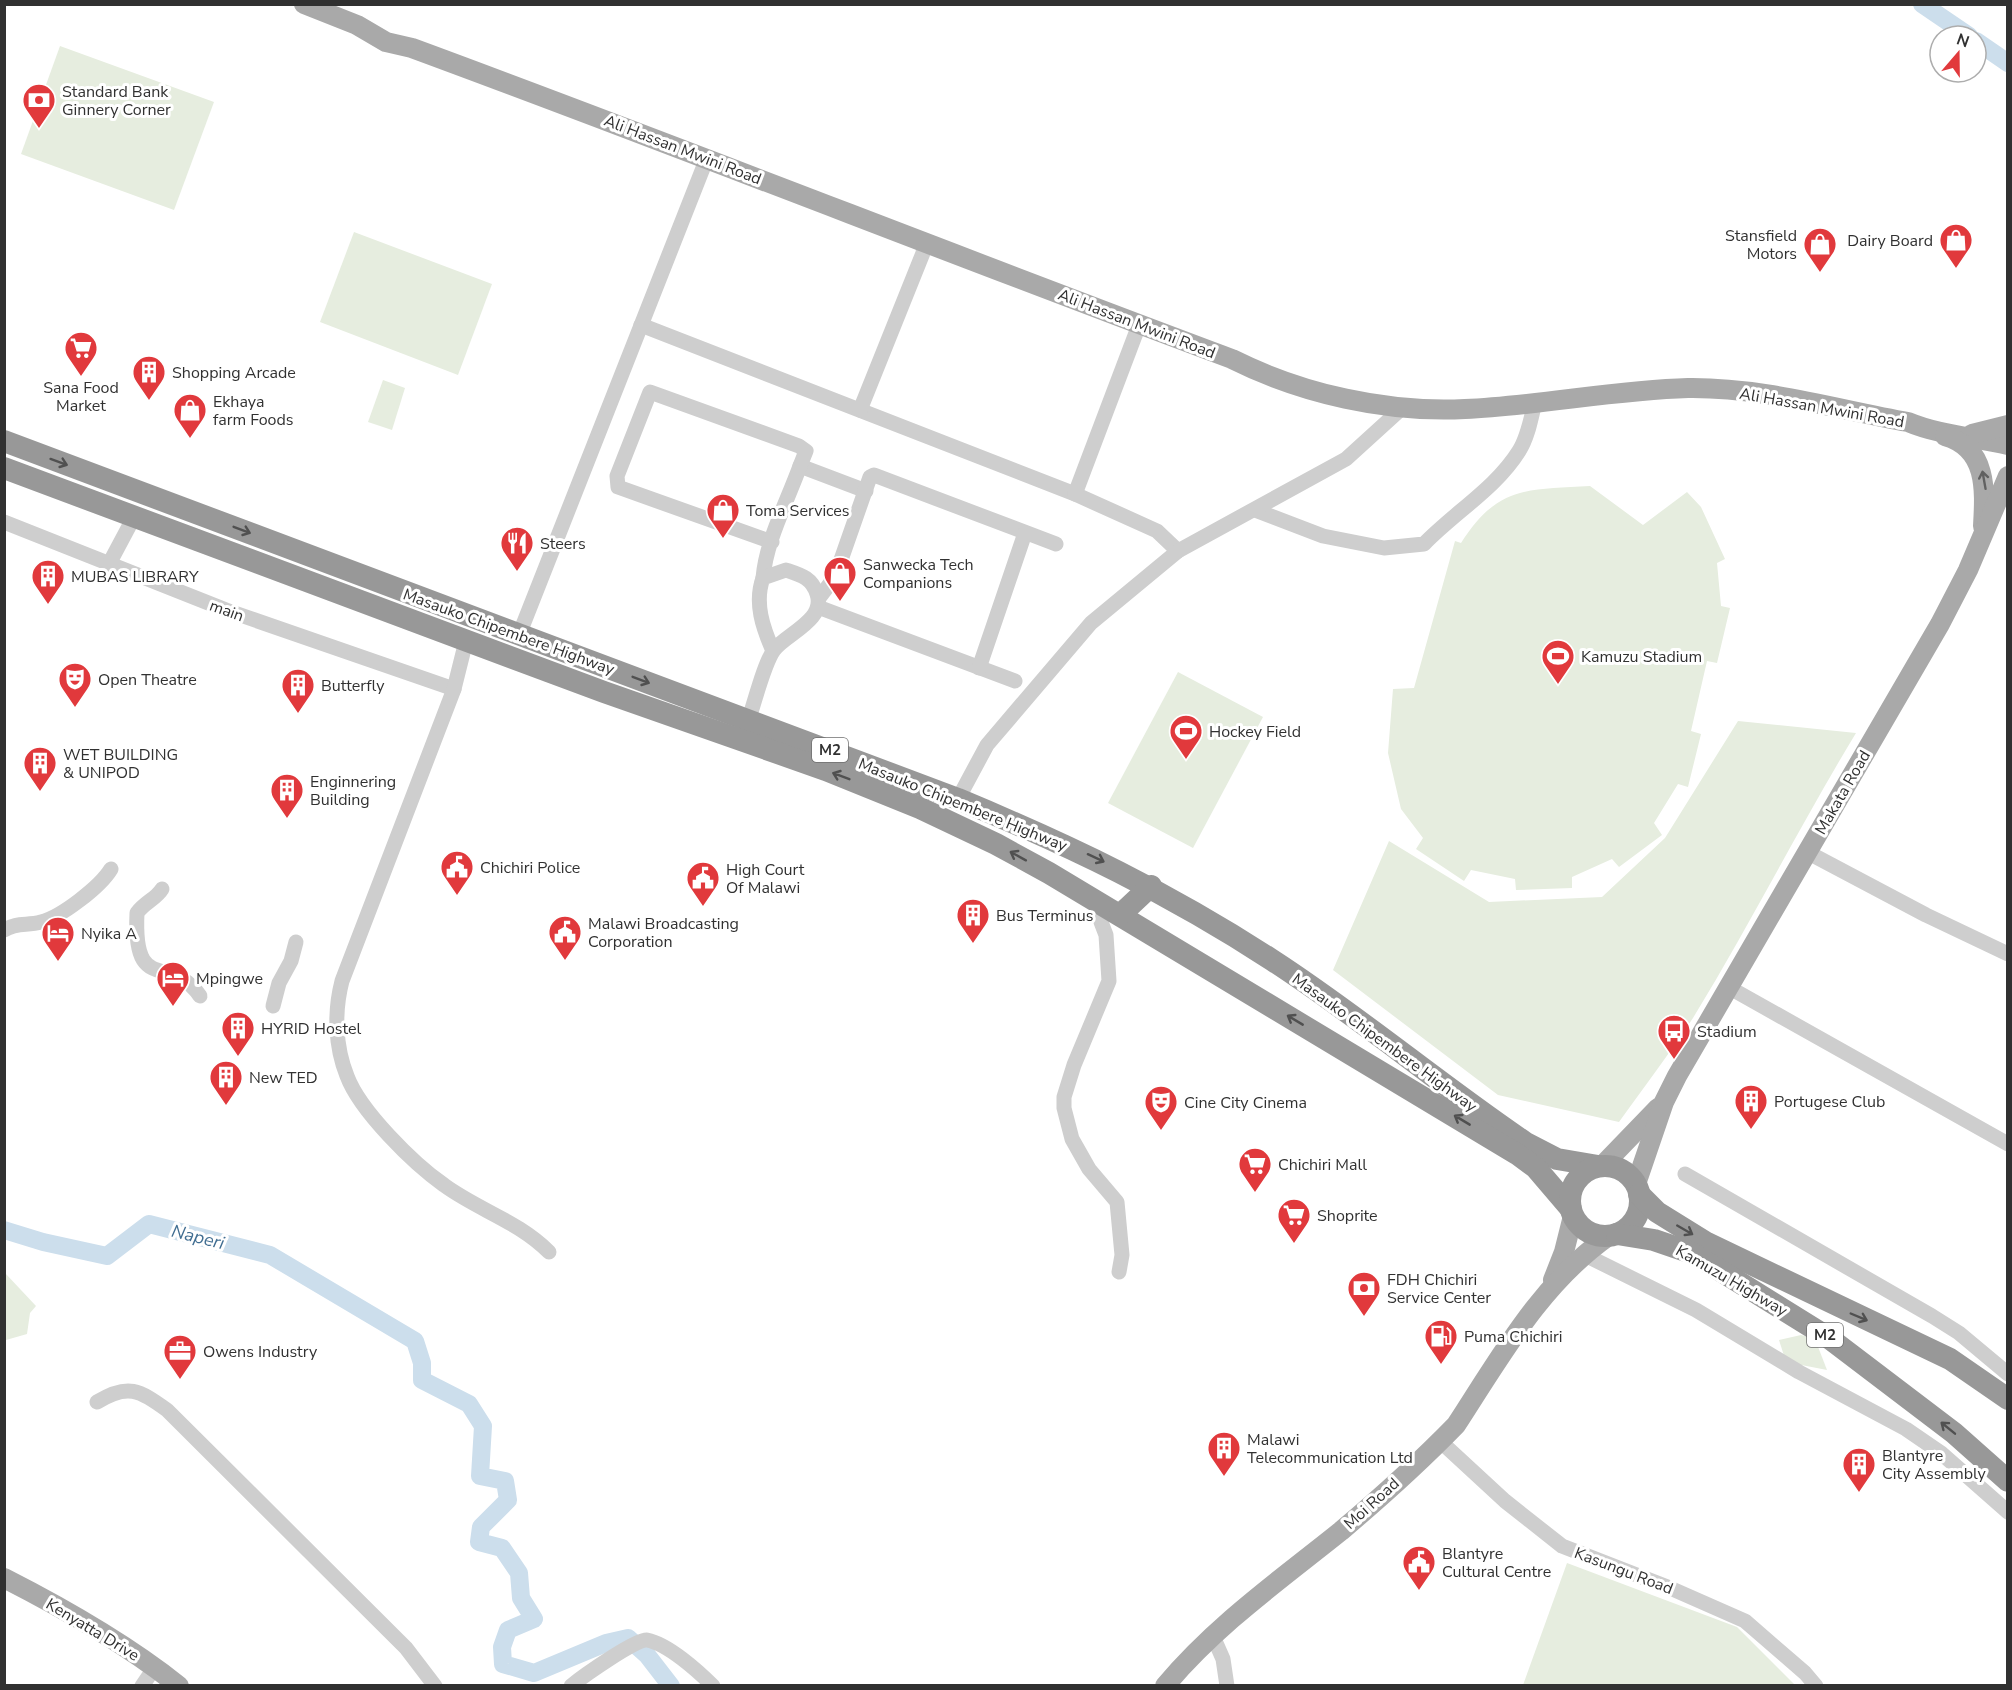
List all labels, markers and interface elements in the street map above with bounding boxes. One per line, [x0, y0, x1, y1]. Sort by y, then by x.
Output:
north arrow [1928, 24, 1988, 84]
text: N [1953, 28, 1972, 53]
place label: Standard Bank Ginnery Corner [62, 81, 171, 121]
bank icon: Standard Bank Ginnery Corner [21, 82, 57, 129]
street label: Ali Hassan Mwini Road [601, 110, 765, 190]
shop icon: Dairy Board [1938, 222, 1974, 269]
place label: Stansfield Motors [1725, 225, 1797, 265]
shop icon: Stansfield Motors [1802, 226, 1838, 273]
place label: Dairy Board [1847, 230, 1933, 252]
street label: Ali Hassan Mwini Road [1055, 284, 1219, 364]
supermarket icon: Sana Food Market [63, 330, 99, 377]
building icon: Shopping Arcade [131, 354, 167, 401]
place label: Shopping Arcade [172, 362, 296, 384]
place label: Sana Food Market [43, 377, 119, 417]
street label: Ali Hassan Mwini Road [1738, 383, 1906, 433]
place label: Ekhaya farm Foods [213, 391, 294, 431]
shop icon: Ekhaya farm Foods [172, 392, 208, 439]
one-way arrow [49, 457, 68, 468]
one-way arrow [1978, 471, 1989, 490]
shop icon: Toma Services [705, 492, 741, 539]
place label: Toma Services [746, 500, 850, 522]
one-way arrow [232, 525, 251, 536]
restaurant icon: Steers [499, 525, 535, 572]
place label: Steers [540, 533, 586, 555]
place label: Sanwecka Tech Companions [863, 554, 974, 594]
shop icon: Sanwecka Tech Companions [822, 555, 858, 602]
building icon: MUBAS LIBRARY [30, 558, 66, 605]
place label: MUBAS LIBRARY [71, 566, 199, 588]
street label: Masauko Chipembere Highway [400, 583, 618, 681]
street label: main [206, 595, 247, 627]
sports icon: Kamuzu Stadium [1540, 638, 1576, 685]
place label: Kamuzu Stadium [1581, 646, 1702, 668]
theatre icon: Open Theatre [57, 661, 93, 708]
building icon: Butterfly [280, 667, 316, 714]
place label: Open Theatre [98, 669, 197, 691]
place label: Butterfly [321, 675, 385, 697]
one-way arrow [631, 675, 650, 686]
sports icon: Hockey Field [1168, 713, 1204, 760]
place label: Hockey Field [1209, 721, 1301, 743]
road number: M2 [812, 738, 848, 762]
place label: WET BUILDING & UNIPOD [63, 744, 178, 784]
building icon: WET BUILDING & UNIPOD [22, 745, 58, 792]
street label: Makata Road [1810, 746, 1876, 839]
street label: Masauko Chipembere Highway [855, 753, 1071, 857]
one-way arrow [832, 770, 851, 781]
place label: Enginnering Building [310, 771, 396, 811]
building icon: Enginnering Building [269, 772, 305, 819]
public building icon: Chichiri Police [439, 849, 475, 896]
one-way arrow [1010, 850, 1027, 862]
one-way arrow [1086, 853, 1104, 865]
place label: Chichiri Police [480, 857, 580, 879]
place label: High Court Of Malawi [726, 859, 805, 899]
public building icon: High Court Of Malawi [685, 860, 721, 907]
building icon: Bus Terminus [955, 897, 991, 944]
place label: Bus Terminus [996, 905, 1093, 927]
place label: Malawi Broadcasting Corporation [588, 913, 739, 953]
public building icon: Malawi Broadcasting Corporation [547, 914, 583, 961]
hotel icon: Nyika A [40, 915, 76, 962]
place label: Nyika A [81, 923, 137, 945]
hotel icon: Mpingwe [155, 960, 191, 1007]
place label: Mpingwe [196, 968, 263, 990]
street label: Masauko Chipembere Highway [1288, 968, 1482, 1118]
building icon: HYRID Hostel [220, 1010, 256, 1057]
bus stop icon: Stadium [1656, 1013, 1692, 1060]
one-way arrow [1287, 1014, 1304, 1026]
place label: HYRID Hostel [261, 1018, 361, 1040]
place label: Stadium [1697, 1021, 1757, 1043]
building icon: New TED [208, 1059, 244, 1106]
place label: New TED [249, 1067, 318, 1089]
building icon: Portugese Club [1733, 1083, 1769, 1130]
theatre icon: Cine City Cinema [1143, 1084, 1179, 1131]
place label: Portugese Club [1774, 1091, 1885, 1113]
place label: Cine City Cinema [1184, 1092, 1307, 1114]
one-way arrow [1454, 1113, 1471, 1125]
supermarket icon: Chichiri Mall [1237, 1146, 1273, 1193]
place label: Chichiri Mall [1278, 1154, 1367, 1176]
supermarket icon: Shoprite [1276, 1197, 1312, 1244]
place label: Shoprite [1317, 1205, 1378, 1227]
water label: Naperi [169, 1219, 228, 1255]
one-way arrow [1676, 1225, 1693, 1237]
street label: Kamuzu Highway [1672, 1240, 1792, 1322]
place label: FDH Chichiri Service Center [1387, 1269, 1491, 1309]
bank icon: FDH Chichiri Service Center [1346, 1270, 1382, 1317]
one-way arrow [1850, 1312, 1868, 1323]
fuel station icon: Puma Chichiri [1423, 1318, 1459, 1365]
road number: M2 [1807, 1323, 1843, 1347]
place label: Puma Chichiri [1464, 1326, 1563, 1348]
office icon: Owens Industry [162, 1333, 198, 1380]
place label: Owens Industry [203, 1341, 318, 1363]
one-way arrow [1941, 1421, 1956, 1435]
place label: Malawi Telecommunication Ltd [1247, 1429, 1413, 1469]
building icon: Malawi Telecommunication Ltd [1206, 1430, 1242, 1477]
place label: Blantyre City Assembly [1882, 1445, 1987, 1485]
building icon: Blantyre City Assembly [1841, 1446, 1877, 1493]
street label: Moi Road [1339, 1473, 1404, 1535]
street label: Kasungu Road [1571, 1542, 1676, 1600]
place label: Blantyre Cultural Centre [1442, 1543, 1551, 1583]
public building icon: Blantyre Cultural Centre [1401, 1544, 1437, 1591]
street label: Kenyatta Drive [42, 1593, 143, 1666]

